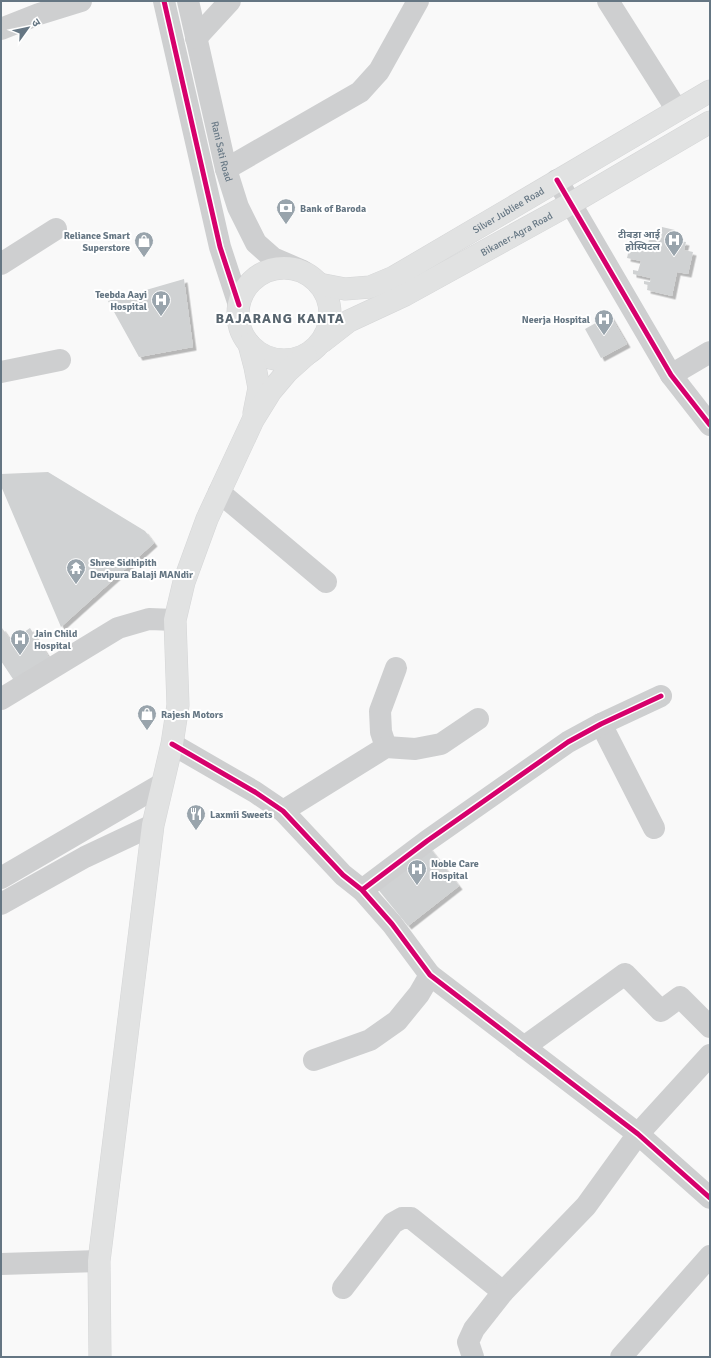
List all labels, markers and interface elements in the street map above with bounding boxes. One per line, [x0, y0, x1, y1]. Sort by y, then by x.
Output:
north arrow [8, 8, 48, 48]
text: उ [29, 17, 43, 30]
street label: Rani Sati Road [208, 120, 235, 183]
street label: Silver Jubliee Road [471, 185, 547, 236]
bank icon: Bank of Baroda [275, 197, 297, 225]
place label: Bank of Baroda [300, 203, 366, 215]
street label: Bikaner-Agra Road [479, 210, 555, 259]
place label: टीबड़ा आई होस्पिटल [618, 229, 661, 253]
hospital icon: टीबड़ा आई होस्पिटल [663, 229, 685, 257]
place label: Reliance Smart Superstore [64, 230, 130, 254]
shop icon: Reliance Smart Superstore [133, 230, 155, 258]
place label: Teebda Aayi Hospital [95, 289, 147, 313]
hospital icon: Teebda Aayi Hospital [150, 289, 172, 317]
hospital icon: Neerja Hospital [593, 308, 615, 336]
district label: BAJARANG KANTA [215, 310, 345, 327]
place label: Neerja Hospital [522, 314, 590, 326]
temple icon: Shree Sidhipith Devipura Balaji MANdir [65, 557, 87, 585]
place label: Shree Sidhipith Devipura Balaji MANdir [90, 557, 193, 581]
hospital icon: Jain Child Hospital [9, 628, 31, 656]
place label: Jain Child Hospital [34, 628, 78, 652]
shop icon: Rajesh Motors [136, 703, 158, 731]
place label: Rajesh Motors [161, 709, 224, 721]
restaurant icon: Laxmii Sweets [185, 803, 207, 831]
place label: Laxmii Sweets [210, 809, 273, 821]
hospital icon: Noble Care Hospital [406, 858, 428, 886]
place label: Noble Care Hospital [431, 858, 479, 882]

